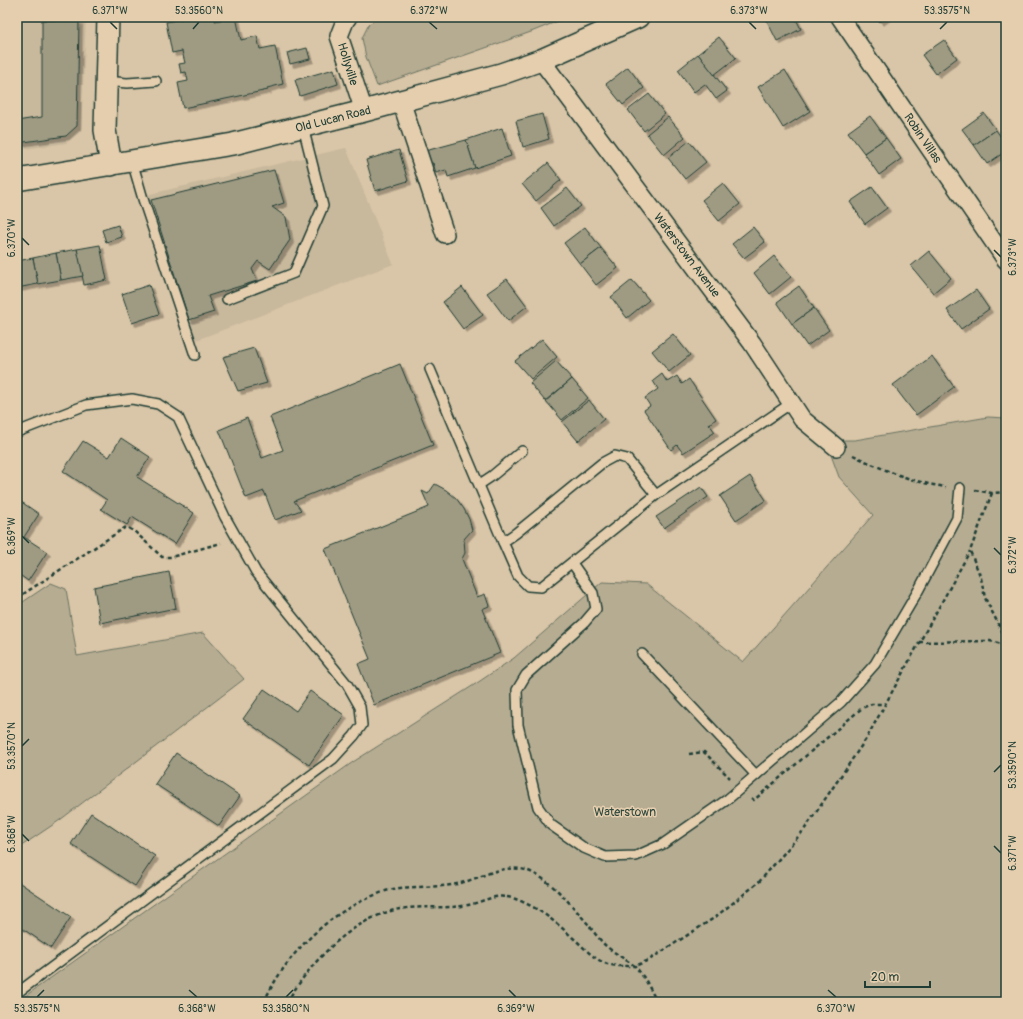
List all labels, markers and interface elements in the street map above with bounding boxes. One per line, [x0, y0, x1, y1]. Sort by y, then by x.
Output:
text: 6.371°W [92, 5, 128, 17]
text: 53.3560°N [175, 5, 223, 17]
text: 6.372°W [410, 5, 448, 17]
text: 6.373°W [730, 5, 768, 17]
text: 53.3575°N [924, 5, 970, 17]
street label: Hollyville [334, 41, 361, 87]
street label: Old Lucan Road [294, 103, 373, 136]
street label: Robin Villas [901, 111, 945, 166]
street label: Waterstown Avenue [650, 210, 723, 300]
text: 6.370°W [6, 218, 18, 257]
text: 6.373°W [1007, 238, 1019, 276]
text: 6.369°W [6, 517, 18, 555]
text: 6.372°W [1007, 536, 1019, 574]
text: 53.3570°N [6, 722, 18, 770]
text: 53.3590°N [1007, 741, 1019, 789]
park label: Waterstown [594, 805, 656, 820]
text: 6.368°W [6, 815, 18, 853]
text: 6.371°W [1007, 835, 1019, 871]
scale bar [865, 963, 930, 989]
text: 20 m [871, 970, 900, 985]
text: 53.3575°N [14, 1003, 60, 1015]
text: 6.368°W [178, 1003, 216, 1015]
text: 53.3580°N [262, 1003, 310, 1015]
text: 6.369°W [497, 1003, 535, 1015]
text: 6.370°W [817, 1003, 856, 1015]

